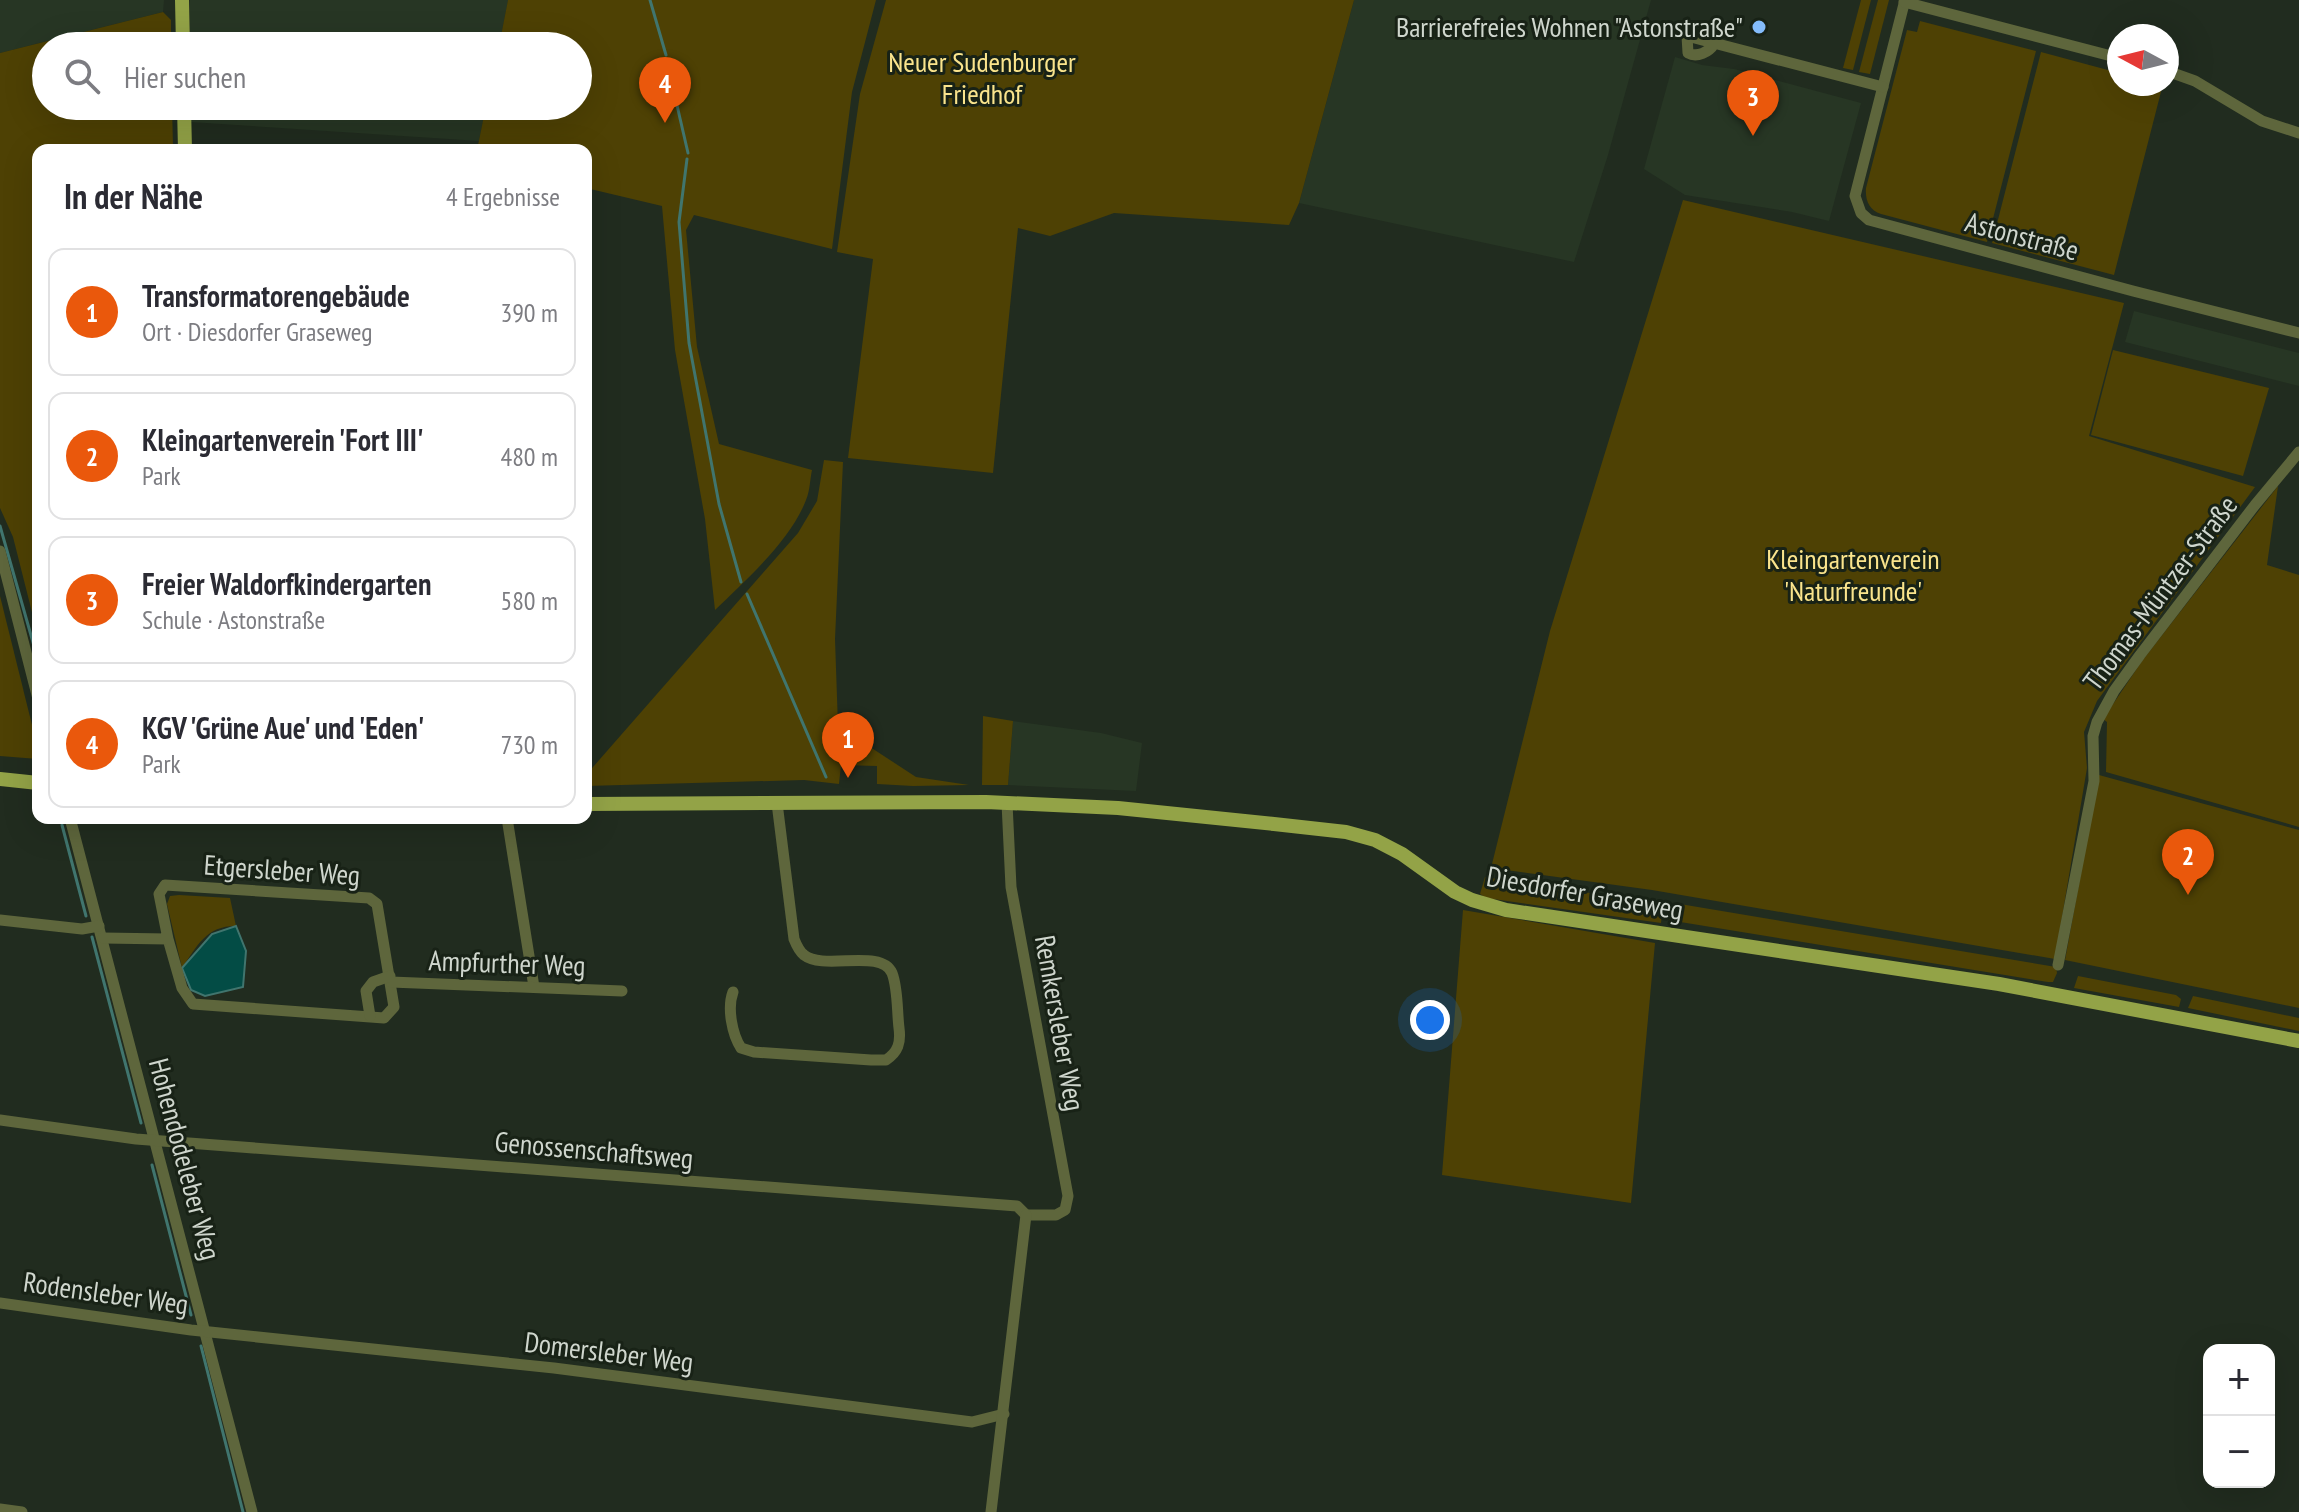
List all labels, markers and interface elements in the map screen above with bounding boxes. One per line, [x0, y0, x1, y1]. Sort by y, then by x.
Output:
place label: Barrierefreies Wohnen "Astonstraße" [1396, 8, 1743, 45]
marker: Barrierefreies Wohnen "Astonstraße" [1750, 18, 1768, 36]
north arrow [2107, 24, 2179, 96]
search box [32, 32, 592, 120]
park label: Neuer Sudenburger Friedhof [888, 43, 1076, 112]
icon: search [60, 54, 104, 98]
text: Hier suchen [124, 57, 246, 96]
pin: 4 [639, 57, 691, 123]
pin: 3 [1727, 70, 1779, 136]
text: In der Nähe [64, 174, 203, 218]
text: 4 Ergebnisse [446, 180, 560, 213]
street label: Astonstraße [1961, 203, 2083, 268]
text: Transformatorengebäude [142, 276, 410, 315]
text: 1 [86, 296, 98, 329]
text: 390 m [500, 296, 558, 329]
text: Ort · Diesdorfer Graseweg [142, 315, 373, 348]
text: Kleingartenverein 'Fort III' [142, 420, 423, 459]
text: 2 [86, 440, 98, 473]
text: 480 m [500, 440, 558, 473]
text: Park [142, 459, 181, 492]
street label: Thomas-Müntzer-Straße [2074, 488, 2245, 698]
park label: Kleingartenverein 'Naturfreunde' [1766, 540, 1940, 609]
text: Freier Waldorfkindergarten [142, 564, 431, 603]
text: 3 [86, 584, 98, 617]
text: 580 m [500, 584, 558, 617]
text: Schule · Astonstraße [142, 603, 325, 636]
text: KGV 'Grüne Aue' und 'Eden' [142, 708, 424, 747]
pin: 1 [822, 712, 874, 778]
text: 4 [86, 728, 98, 761]
text: 730 m [500, 728, 558, 761]
text: Park [142, 747, 181, 780]
pin: 2 [2162, 829, 2214, 895]
street label: Etgersleber Weg [203, 846, 361, 893]
street label: Diesdorfer Graseweg [1484, 857, 1686, 928]
street label: Remkersleber Weg [1027, 932, 1094, 1114]
street label: Ampfurther Weg [428, 941, 586, 984]
your location [1410, 1000, 1450, 1040]
street label: Hohendodeleber Weg [141, 1054, 230, 1264]
street label: Genossenschaftsweg [493, 1122, 695, 1177]
street label: Rodensleber Weg [21, 1263, 191, 1322]
street label: Domersleber Weg [522, 1323, 696, 1380]
map controls [2203, 1344, 2275, 1488]
button: + [2203, 1344, 2275, 1416]
button: − [2203, 1416, 2275, 1488]

